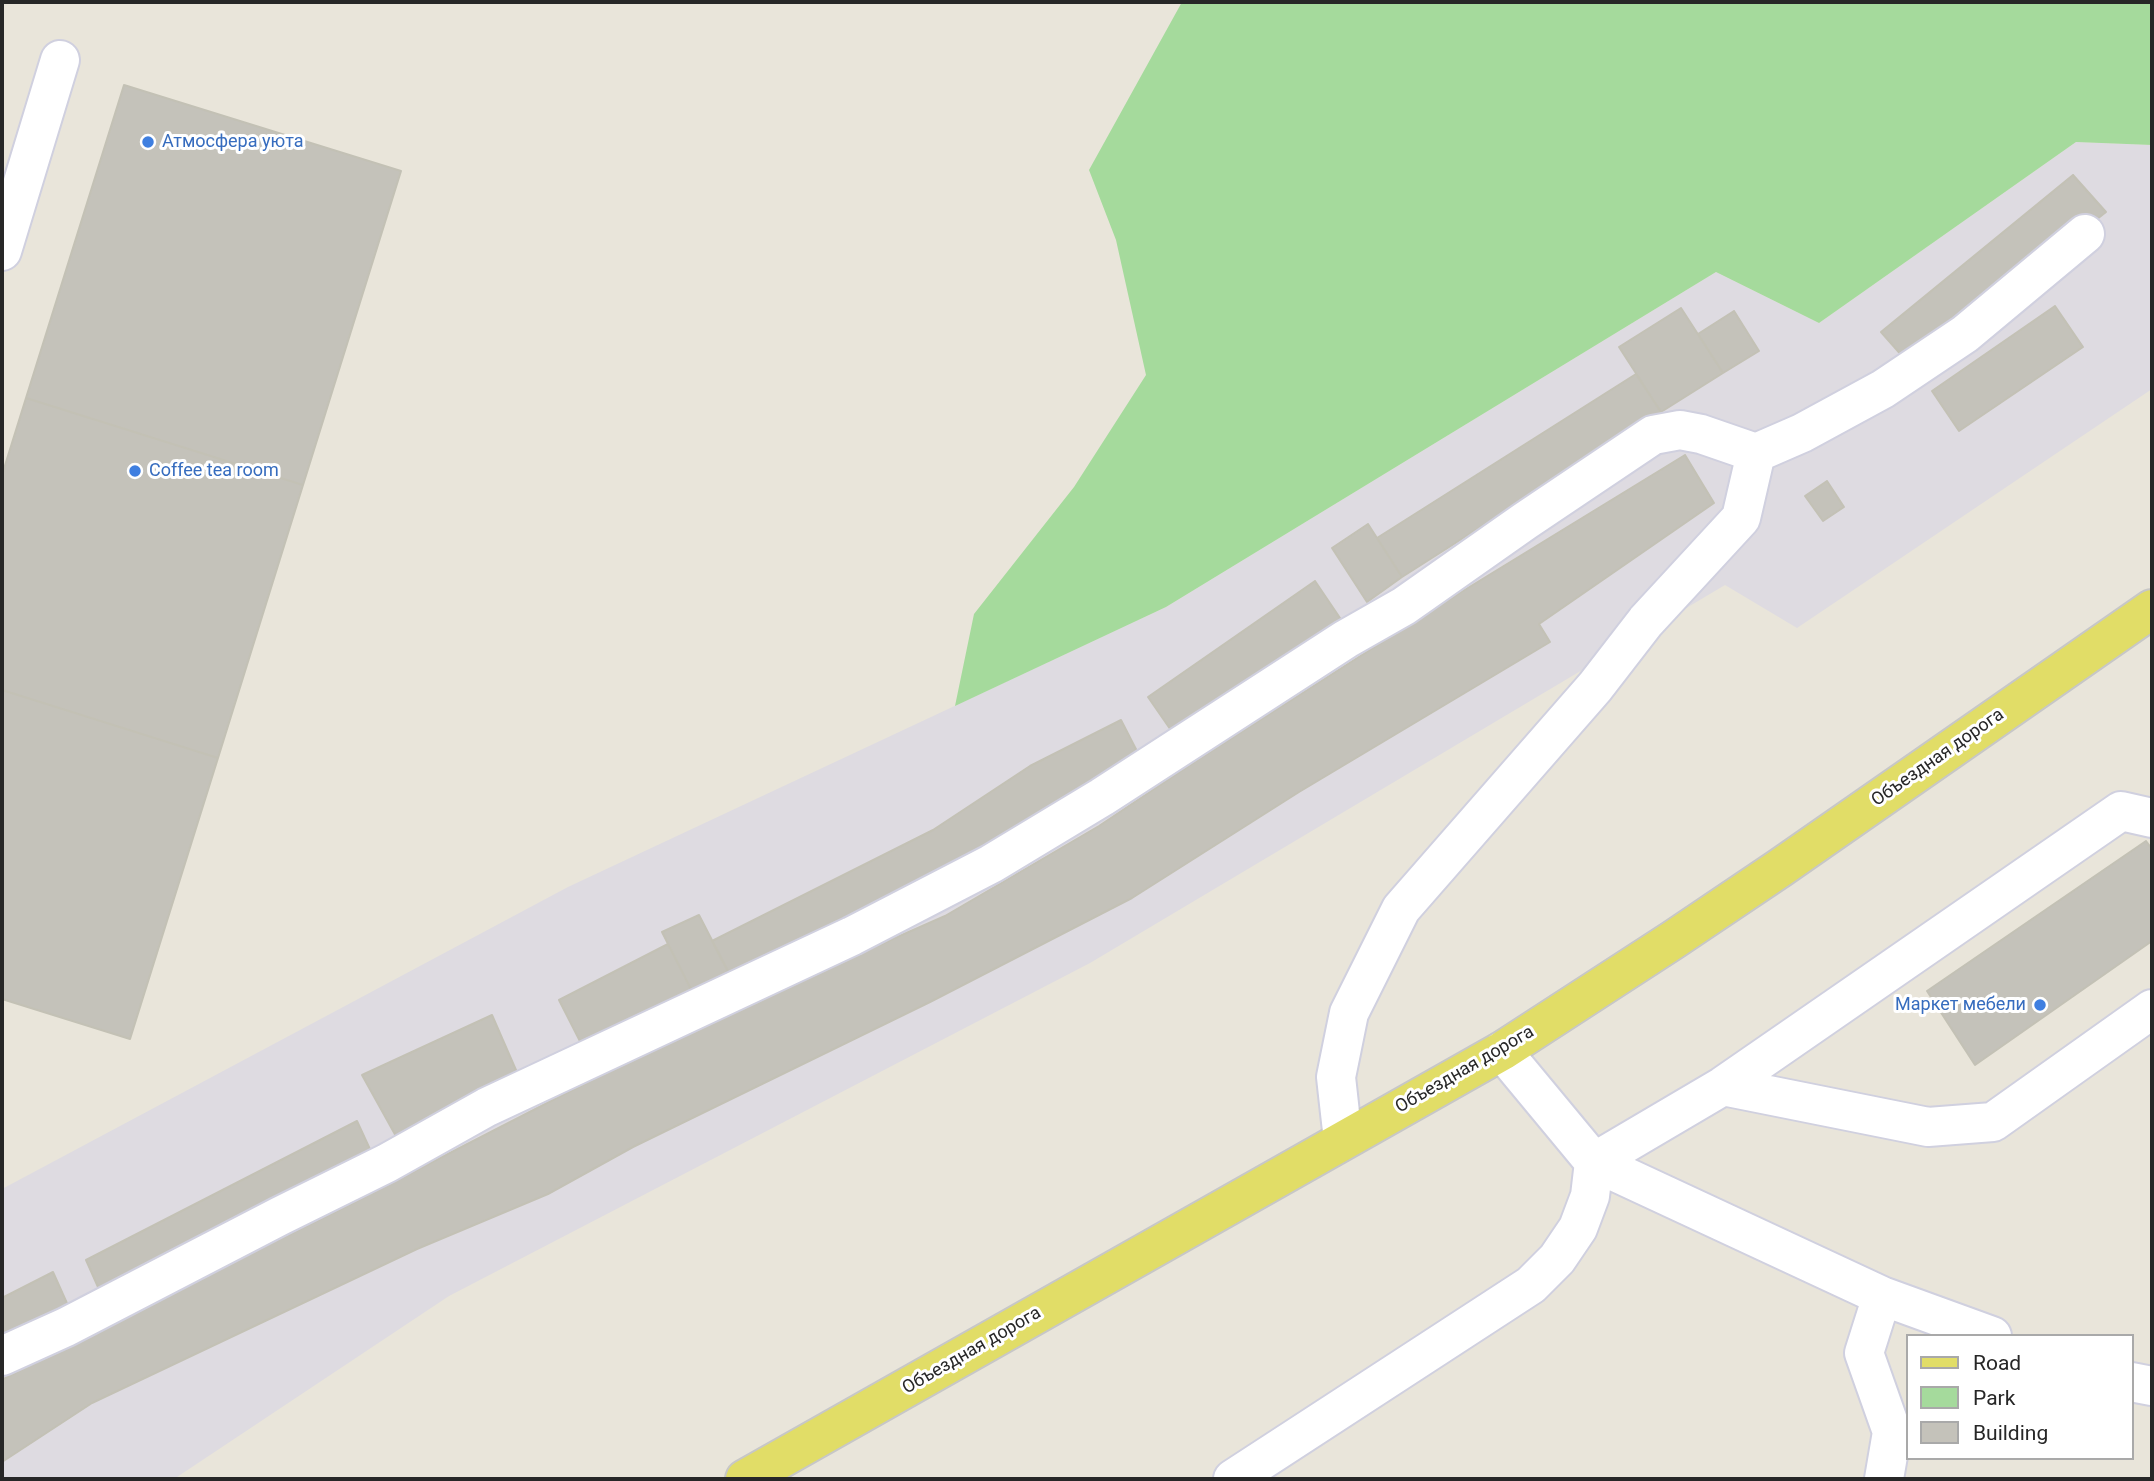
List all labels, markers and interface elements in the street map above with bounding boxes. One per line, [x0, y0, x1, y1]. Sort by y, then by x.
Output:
place label: Атмосфера уюта [162, 131, 303, 153]
marker: Атмосфера уюта [140, 134, 156, 150]
place label: Coffee tea room [149, 460, 279, 482]
marker: Coffee tea room [127, 463, 143, 479]
street label: Объездная дорога [1868, 704, 2008, 812]
place label: Маркет мебели [1895, 994, 2026, 1016]
marker: Маркет мебели [2032, 997, 2048, 1013]
street label: Объездная дорога [1392, 1022, 1538, 1118]
street label: Объездная дорога [899, 1303, 1045, 1399]
legend [1906, 1334, 2133, 1460]
text: Road [1973, 1351, 2021, 1375]
text: Park [1973, 1386, 2015, 1410]
text: Building [1973, 1421, 2048, 1445]

